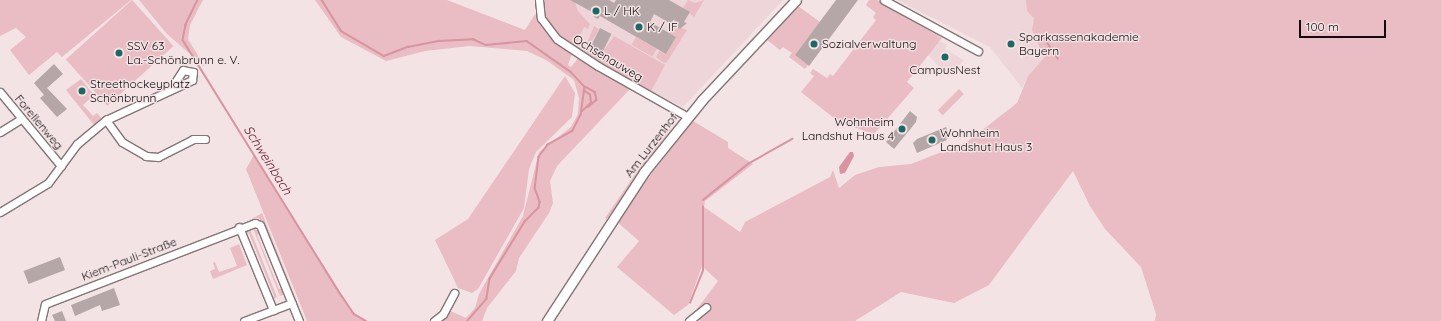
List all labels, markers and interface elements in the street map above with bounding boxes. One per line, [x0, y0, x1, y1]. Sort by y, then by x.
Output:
place label: L / HK [604, 4, 640, 18]
marker: L / HK [591, 6, 601, 16]
scale bar [1301, 12, 1388, 38]
text: 100 m [1306, 19, 1339, 34]
place label: K / IF [647, 20, 678, 34]
marker: K / IF [634, 22, 644, 32]
place label: Sparkassenakademie Bayern [1019, 30, 1139, 58]
street label: Ochsenauweg [570, 32, 646, 84]
place label: Sozialverwaltung [822, 37, 917, 51]
place label: SSV 63 La.-Schönbrunn e. V. [127, 39, 240, 67]
marker: Sozialverwaltung [809, 39, 819, 49]
marker: Sparkassenakademie Bayern [1006, 39, 1016, 49]
marker: SSV 63 La.-Schönbrunn e. V. [114, 48, 124, 58]
marker: CampusNest [940, 52, 950, 62]
place label: CampusNest [910, 63, 980, 77]
place label: Streethockeyplatz Schönbrunn [90, 77, 190, 105]
marker: Streethockeyplatz Schönbrunn [77, 86, 87, 96]
street label: Forellenweg [12, 92, 66, 152]
street label: Am Lurzenhof [621, 110, 681, 180]
place label: Wohnheim Landshut Haus 4 [802, 115, 894, 143]
water label: Schweinbach [241, 122, 295, 198]
marker: Wohnheim Landshut Haus 4 [897, 124, 907, 134]
place label: Wohnheim Landshut Haus 3 [940, 126, 1032, 154]
marker: Wohnheim Landshut Haus 3 [927, 135, 937, 145]
street label: Kiem-Pauli-Straße [79, 234, 179, 284]

